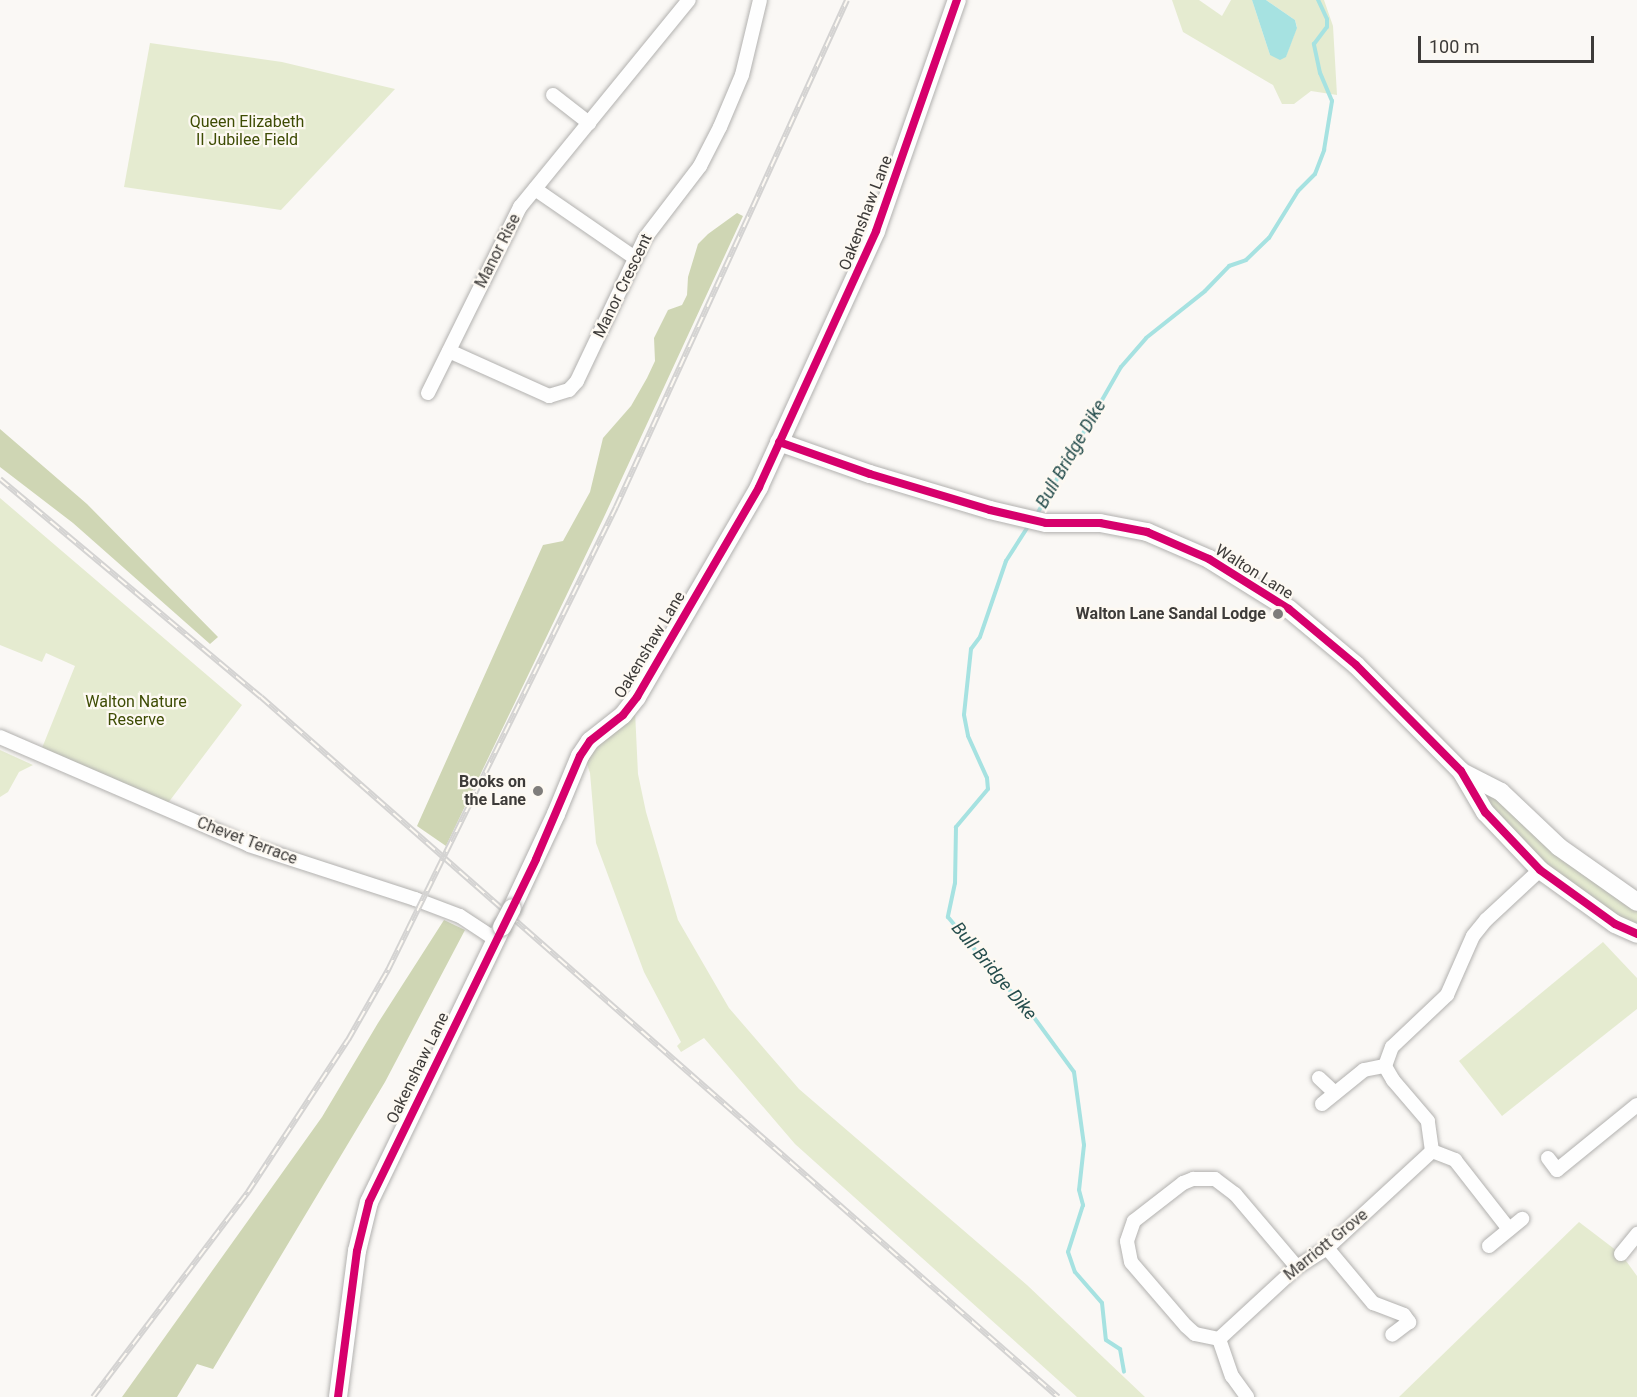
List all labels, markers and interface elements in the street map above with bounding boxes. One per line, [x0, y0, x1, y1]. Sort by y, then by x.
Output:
scale bar [1421, 24, 1596, 62]
text: 100 m [1429, 36, 1480, 57]
park label: Queen Elizabeth II Jubilee Field [190, 112, 304, 150]
street label: Oakenshaw Lane [835, 153, 897, 273]
street label: Manor Rise [471, 211, 525, 291]
street label: Manor Crescent [590, 231, 656, 341]
water label: Bull Bridge Dike [1031, 396, 1111, 512]
street label: Walton Lane [1212, 540, 1296, 604]
street label: Oakenshaw Lane [611, 588, 689, 702]
place label: Walton Lane Sandal Lodge [1076, 604, 1266, 624]
marker: Walton Lane Sandal Lodge [1271, 607, 1285, 621]
park label: Walton Nature Reserve [85, 692, 187, 730]
place label: Books on the Lane [459, 772, 526, 810]
marker: Books on the Lane [531, 784, 545, 798]
street label: Chevet Terrace [194, 813, 300, 869]
water label: Bull Bridge Dike [947, 918, 1041, 1024]
street label: Oakenshaw Lane [383, 1009, 453, 1127]
street label: Marriott Grove [1280, 1205, 1372, 1285]

